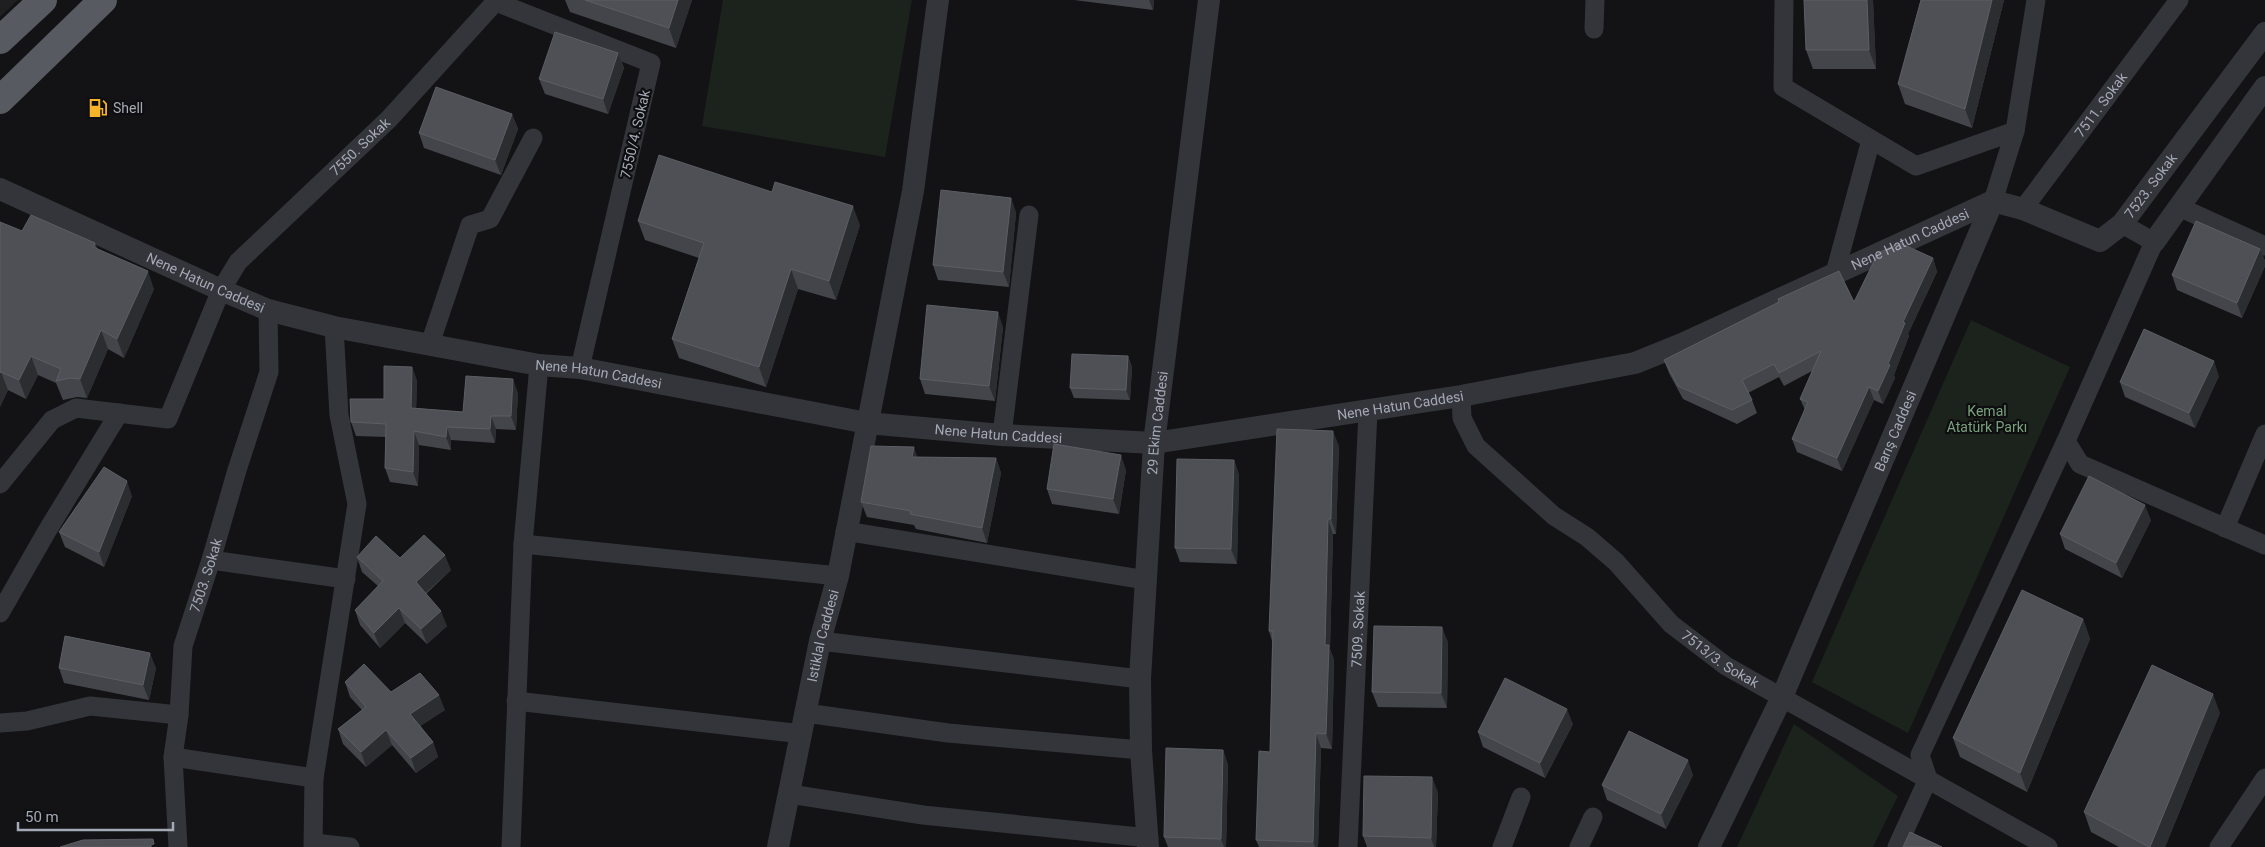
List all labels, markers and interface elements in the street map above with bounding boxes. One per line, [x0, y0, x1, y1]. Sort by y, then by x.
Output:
street label: 7511. Sokak [2071, 69, 2131, 140]
street label: 7550/4. Sokak [617, 87, 653, 180]
fuel station icon: Shell [87, 97, 109, 119]
place label: Shell [113, 100, 143, 116]
street label: 7550. Sokak [326, 114, 394, 179]
street label: 7523. Sokak [2121, 150, 2181, 221]
street label: Nene Hatun Caddesi [1848, 205, 1971, 273]
street label: Nene Hatun Caddesi [144, 249, 267, 316]
street label: Nene Hatun Caddesi [535, 357, 663, 392]
street label: 29 Ekim Caddesi [1144, 370, 1171, 475]
street label: Nene Hatun Caddesi [1336, 388, 1465, 423]
street label: Barış Caddesi [1871, 388, 1919, 474]
park label: Kemal Atatürk Parkı [1947, 403, 2027, 435]
street label: Nene Hatun Caddesi [934, 421, 1063, 446]
street label: 7503. Sokak [187, 536, 225, 614]
street label: Istiklal Caddesi [804, 588, 842, 683]
street label: 7509. Sokak [1348, 590, 1368, 668]
street label: 7513/3. Sokak [1678, 627, 1763, 691]
scale bar [18, 800, 172, 832]
text: 50 m [25, 808, 59, 826]

